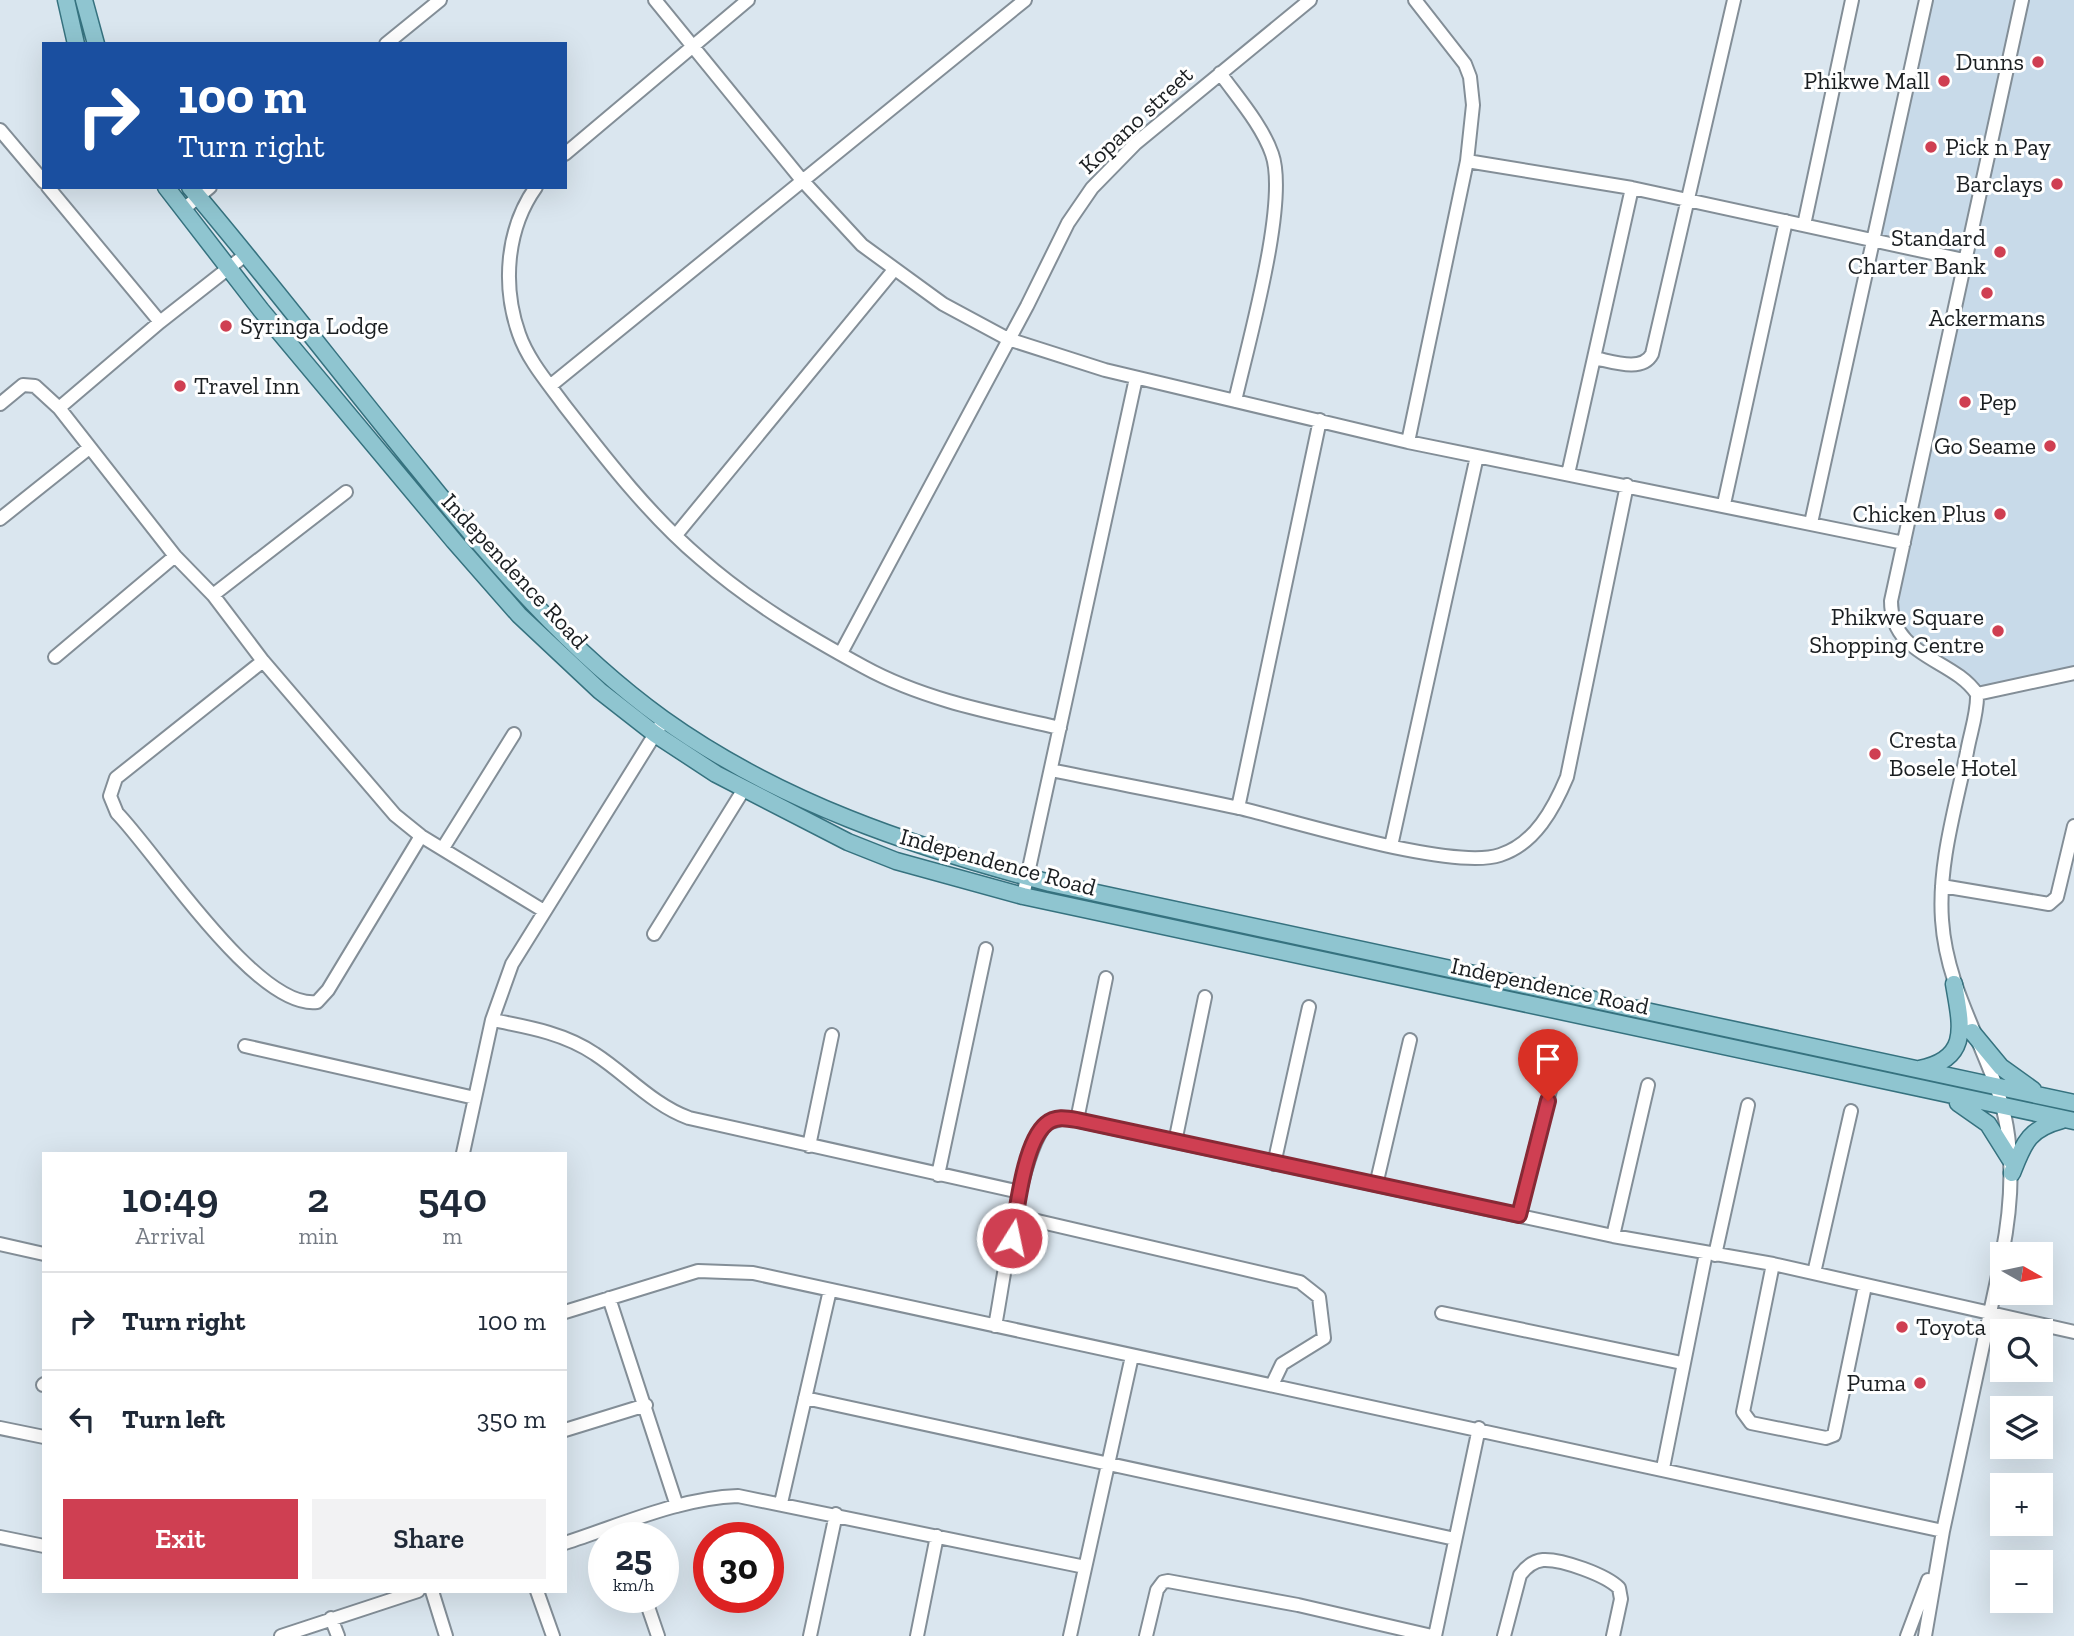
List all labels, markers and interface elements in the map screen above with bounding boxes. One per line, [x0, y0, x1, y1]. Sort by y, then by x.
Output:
place label: Dunns [1956, 47, 2024, 76]
marker: Dunns [2030, 54, 2046, 70]
street label: Kopano street [1073, 60, 1198, 180]
place label: Phikwe Mall [1803, 66, 1930, 95]
text: 100 m [178, 67, 306, 126]
icon: right [63, 70, 154, 161]
marker: Phikwe Mall [1936, 73, 1952, 89]
text: Turn right [178, 127, 325, 165]
place label: Pick n Pay [1945, 132, 2051, 161]
marker: Pick n Pay [1923, 139, 1939, 155]
place label: Barclays [1956, 169, 2043, 198]
marker: Barclays [2049, 176, 2065, 192]
place label: Standard Charter Bank [1848, 223, 1987, 280]
marker: Standard Charter Bank [1992, 244, 2008, 260]
marker: Ackermans [1979, 285, 1995, 301]
place label: Ackermans [1929, 303, 2045, 332]
place label: Syringa Lodge [240, 311, 389, 340]
marker: Syringa Lodge [218, 318, 234, 334]
place label: Travel Inn [194, 371, 300, 400]
marker: Travel Inn [172, 378, 188, 394]
place label: Pep [1979, 387, 2017, 416]
marker: Pep [1957, 394, 1973, 410]
place label: Go Seame [1934, 431, 2036, 460]
marker: Go Seame [2042, 438, 2058, 454]
street label: Independence Road [436, 487, 595, 654]
place label: Chicken Plus [1853, 499, 1986, 528]
marker: Chicken Plus [1992, 506, 2008, 522]
place label: Phikwe Square Shopping Centre [1809, 602, 1984, 659]
marker: Phikwe Square Shopping Centre [1990, 623, 2006, 639]
place label: Cresta Bosele Hotel [1889, 725, 2017, 782]
marker: Cresta Bosele Hotel [1867, 746, 1883, 762]
street label: Independence Road [897, 821, 1099, 902]
street label: Independence Road [1448, 950, 1652, 1021]
pin [1518, 1029, 1578, 1101]
icon: arrive [1529, 1040, 1567, 1078]
text: 10:49 [122, 1172, 219, 1223]
text: 2 [307, 1172, 329, 1223]
text: 540 [418, 1172, 487, 1223]
position arrow [975, 1201, 1049, 1275]
text: Arrival [136, 1222, 205, 1250]
text: min [298, 1222, 338, 1250]
text: m [443, 1222, 462, 1250]
north arrow [1990, 1242, 2053, 1306]
map controls [1990, 1242, 2053, 1613]
icon: right [63, 1302, 101, 1340]
text: Turn right [122, 1305, 245, 1337]
text: 100 m [478, 1305, 546, 1337]
place label: Toyota [1916, 1312, 1986, 1341]
marker: Toyota [1894, 1319, 1910, 1335]
button: search [1990, 1319, 2053, 1382]
place label: Puma [1846, 1368, 1906, 1397]
marker: Puma [1912, 1375, 1928, 1391]
button: layers [1990, 1396, 2053, 1459]
icon: left [63, 1400, 101, 1438]
text: Turn left [122, 1403, 225, 1435]
text: 350 m [477, 1403, 546, 1435]
button: + [1990, 1473, 2053, 1536]
button: Exit [63, 1499, 298, 1579]
button: Share [312, 1499, 546, 1579]
speed limit sign: 30 [693, 1522, 784, 1613]
text: 25 [615, 1537, 652, 1579]
button: − [1990, 1550, 2053, 1613]
text: km/h [613, 1574, 654, 1596]

